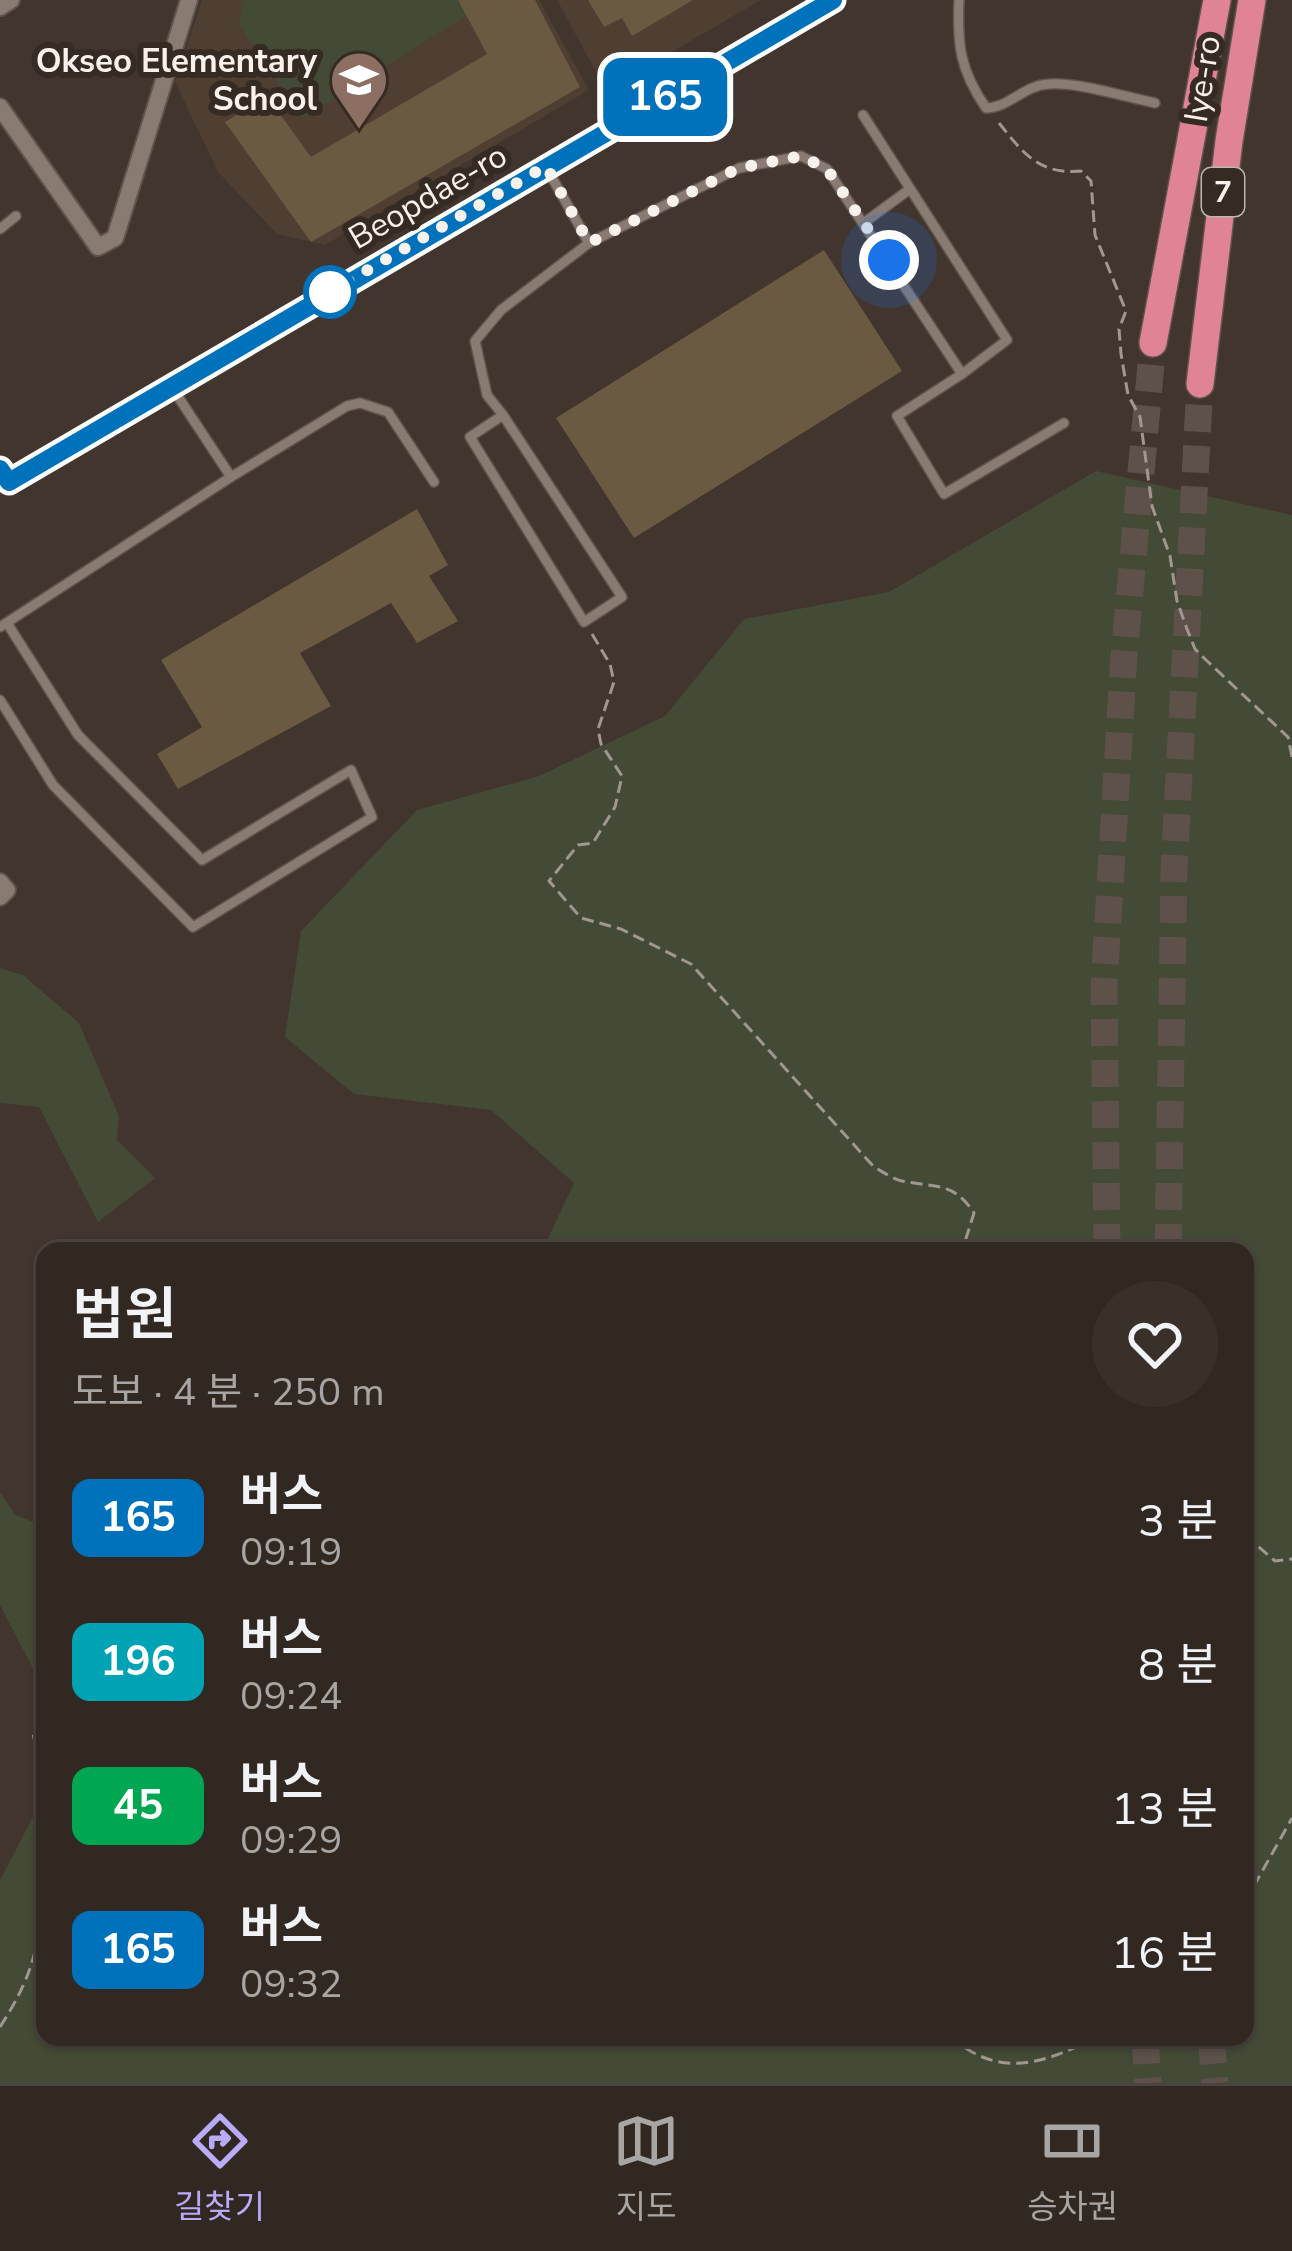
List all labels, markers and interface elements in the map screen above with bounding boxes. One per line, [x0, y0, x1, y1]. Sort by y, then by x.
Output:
street label: Iye-ro [1174, 32, 1232, 126]
place label: Okseo Elementary School [36, 39, 318, 122]
school or university icon: Okseo Elementary School [328, 49, 390, 131]
line badge: 165 [596, 58, 734, 136]
text: 165 [627, 68, 703, 125]
street label: Beopdae-ro [341, 133, 515, 261]
road number: 7 [1202, 168, 1244, 216]
your location [859, 230, 919, 290]
unlabelled marker [305, 267, 355, 317]
text: 법원 [72, 1276, 177, 1354]
button: heart [1092, 1281, 1218, 1407]
text: 도보 · 4 분 · 250 m [72, 1366, 385, 1419]
text: 버스 [240, 1465, 323, 1526]
text: 165 [100, 1489, 176, 1546]
text: 3 분 [1138, 1491, 1218, 1552]
text: 09:19 [240, 1526, 343, 1579]
text: 버스 [240, 1609, 323, 1670]
text: 196 [100, 1633, 176, 1690]
text: 8 분 [1138, 1635, 1218, 1696]
text: 09:24 [240, 1670, 343, 1723]
text: 버스 [240, 1753, 323, 1814]
text: 45 [113, 1777, 163, 1834]
text: 13 분 [1111, 1779, 1218, 1840]
text: 09:29 [240, 1814, 343, 1867]
text: 버스 [240, 1897, 323, 1958]
text: 165 [100, 1921, 176, 1978]
text: 16 분 [1111, 1923, 1218, 1984]
text: 09:32 [240, 1958, 343, 2011]
tab: 길찾기 [174, 2108, 265, 2230]
tab: 지도 [613, 2108, 679, 2230]
tab: 승차권 [1027, 2108, 1118, 2230]

